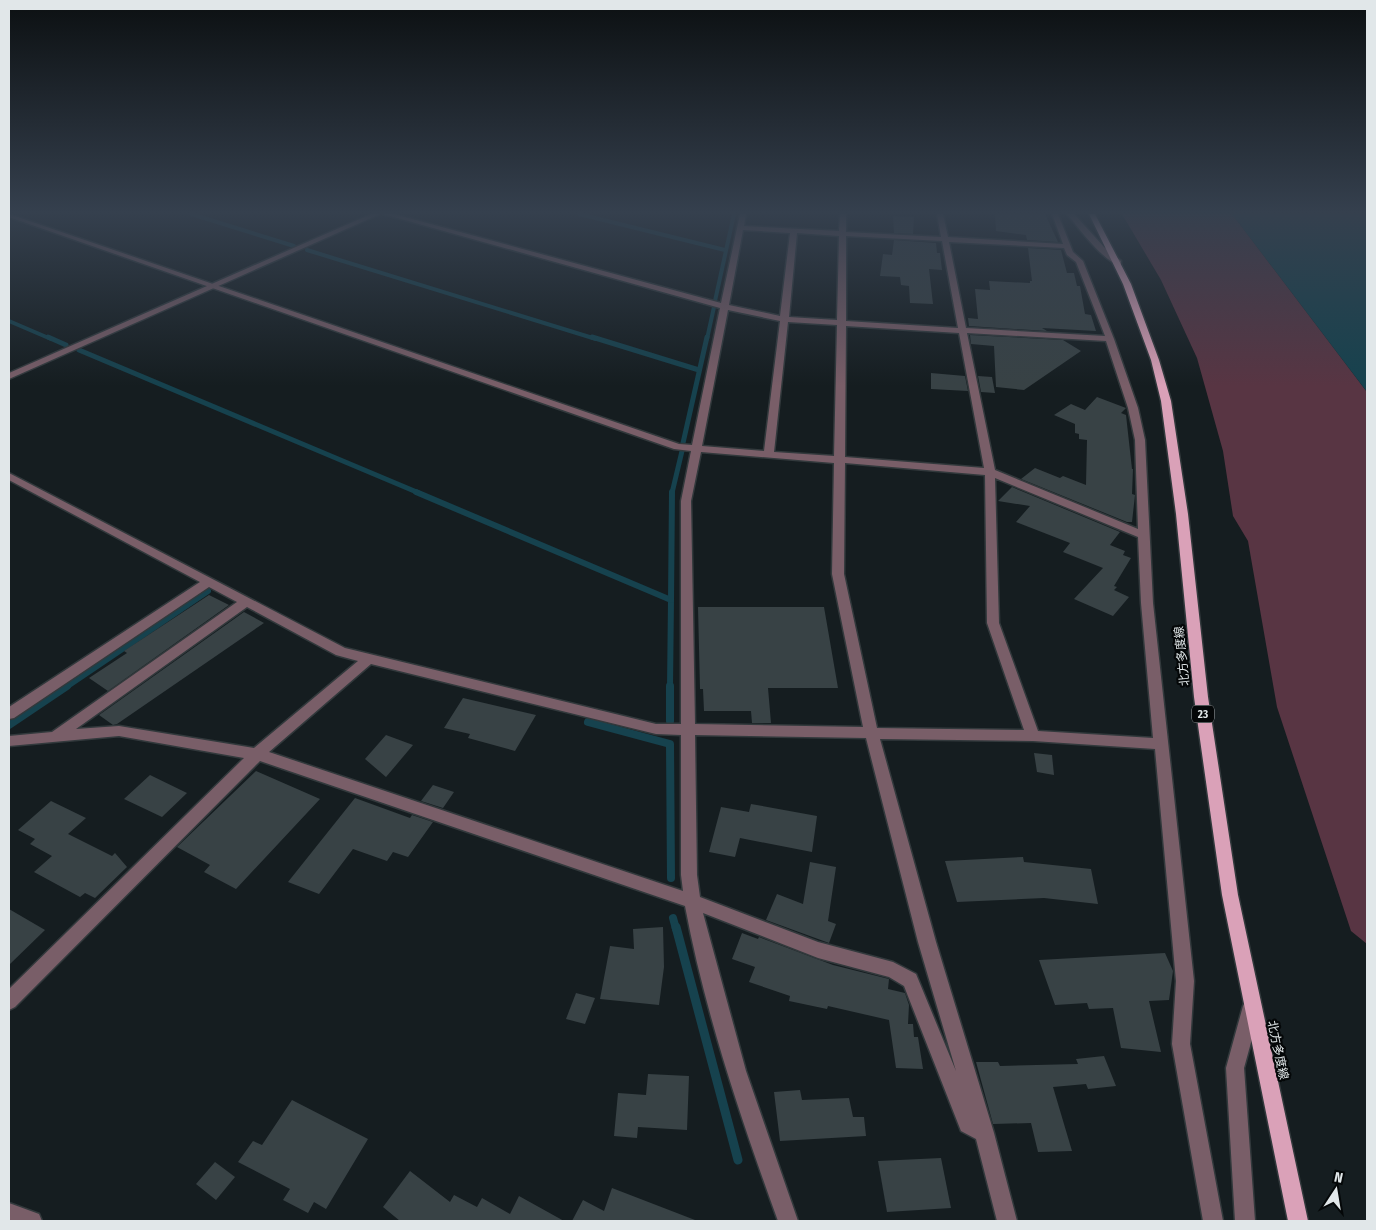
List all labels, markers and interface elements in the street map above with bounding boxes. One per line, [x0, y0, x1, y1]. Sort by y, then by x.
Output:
street label: 北方多度線 [1172, 625, 1192, 687]
road number: 23 [1192, 706, 1214, 722]
street label: 北方多度線 [1265, 1019, 1291, 1081]
north arrow [1311, 1165, 1361, 1215]
text: N [1333, 1169, 1344, 1187]

